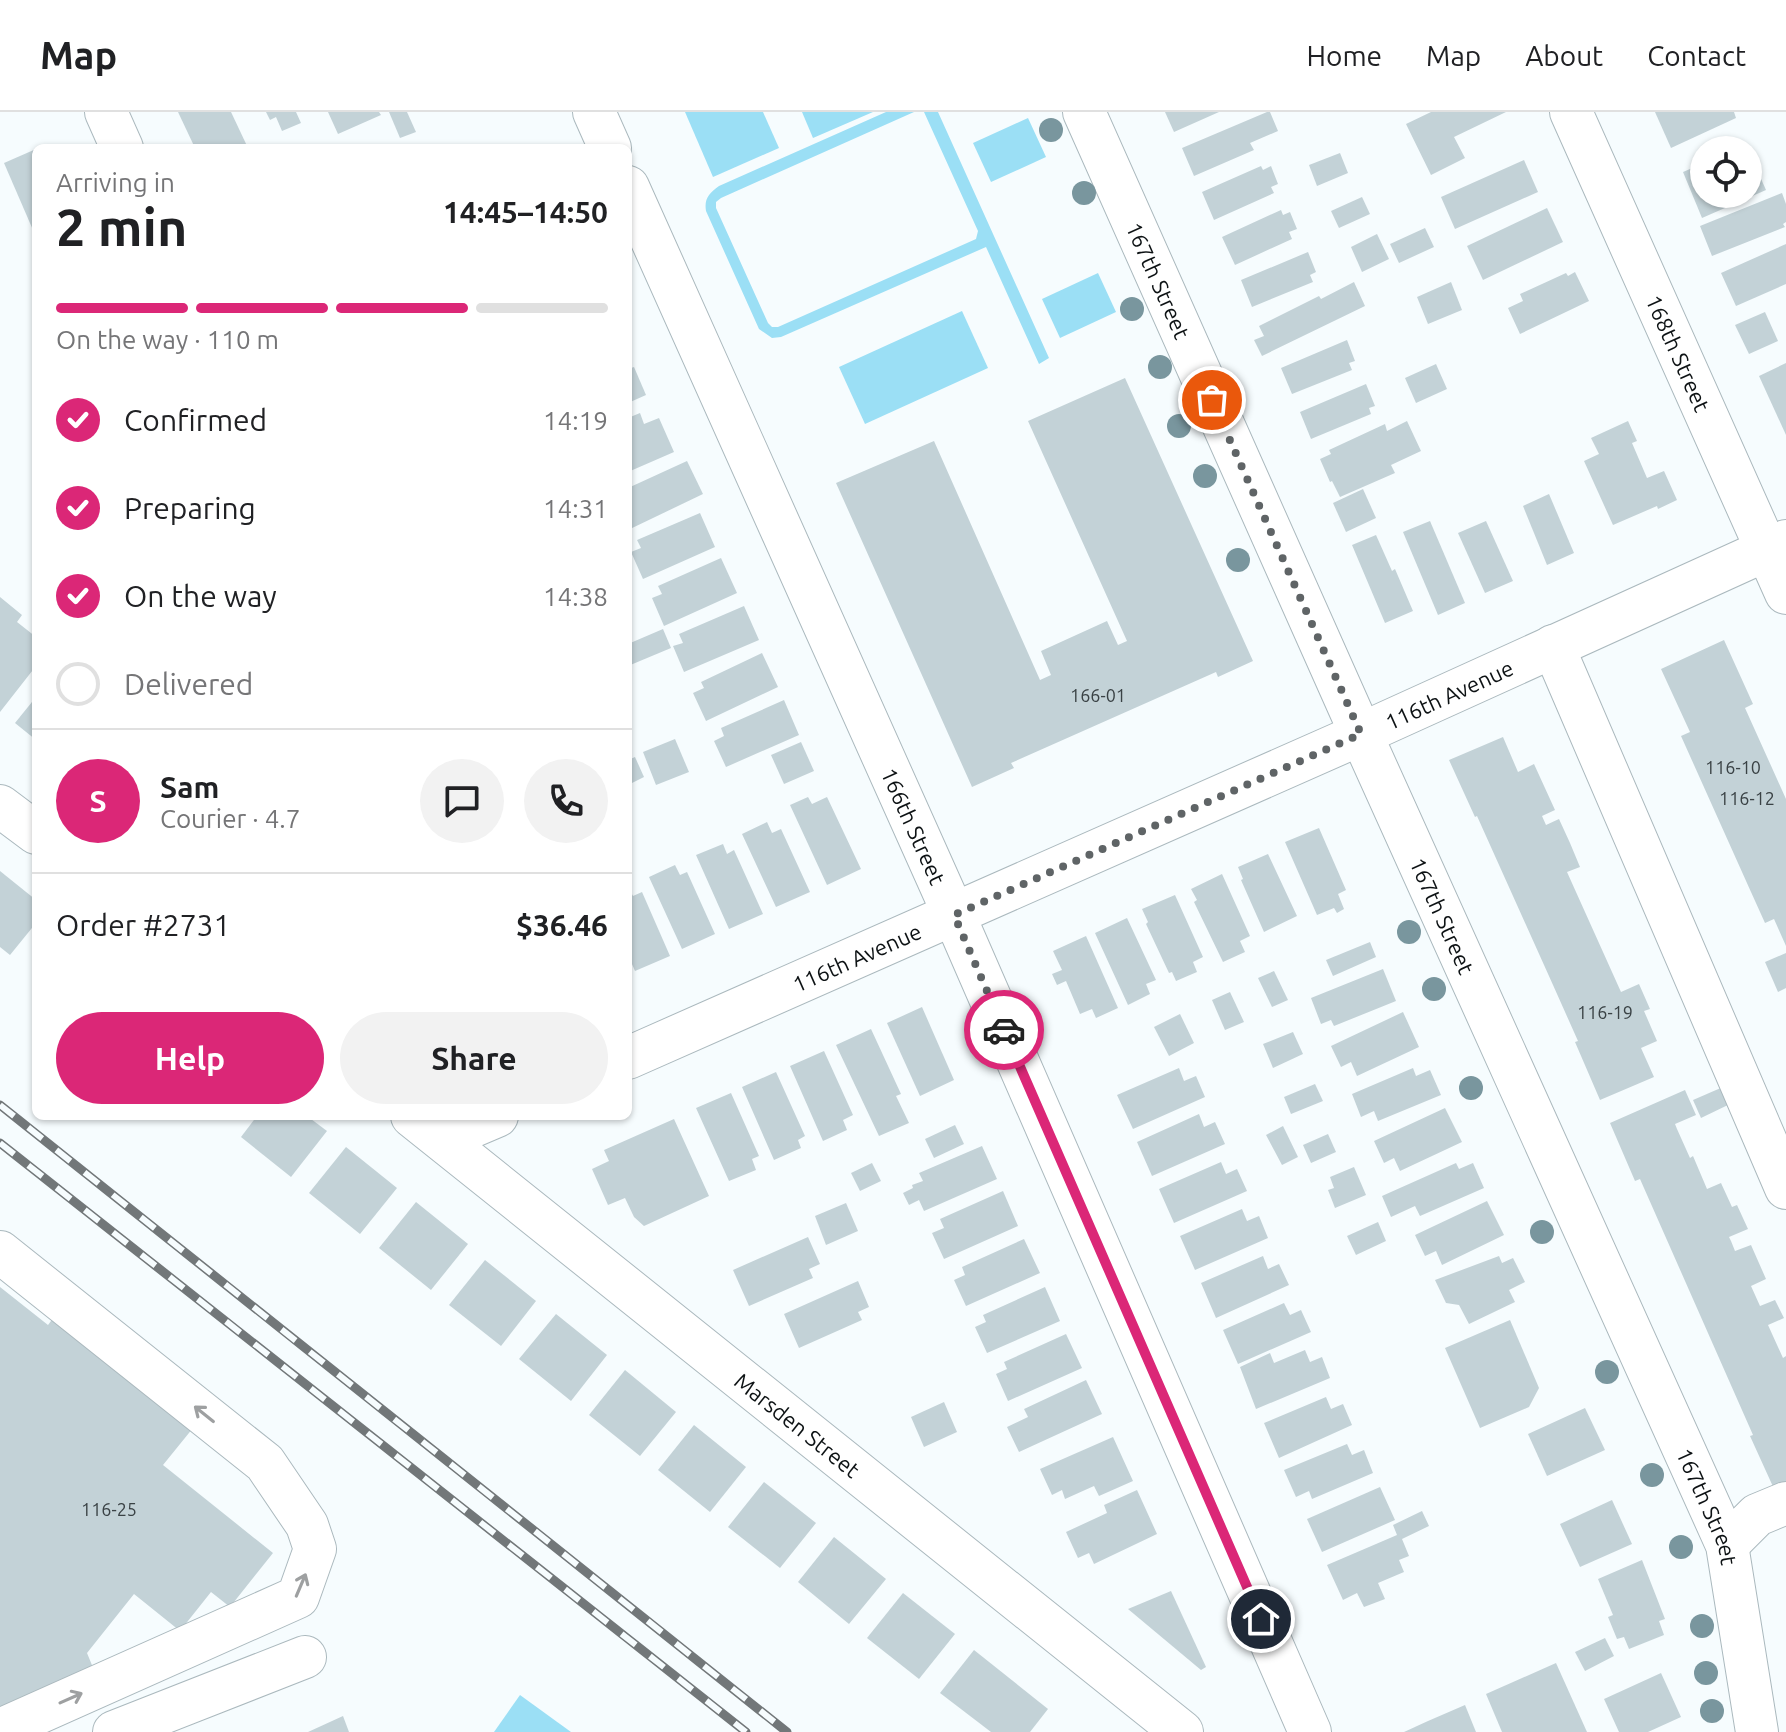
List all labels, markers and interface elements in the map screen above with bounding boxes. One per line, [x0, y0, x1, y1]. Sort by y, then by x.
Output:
text: Map [40, 34, 117, 76]
text: Home [1307, 40, 1382, 71]
text: Map [1426, 40, 1481, 71]
text: About [1525, 40, 1603, 71]
text: Contact [1647, 40, 1746, 71]
map controls [1690, 136, 1762, 208]
button: locate [1690, 136, 1762, 208]
text: Arriving in [56, 168, 175, 197]
text: 14:45–14:50 [443, 195, 608, 229]
text: 2 min [56, 198, 187, 256]
street label: 167th Street [1122, 218, 1196, 343]
street label: 168th Street [1642, 291, 1716, 415]
text: On the way · 110 m [56, 325, 279, 354]
pin [1178, 366, 1246, 434]
icon: bag [1190, 378, 1234, 422]
icon: check [56, 398, 100, 442]
text: Confirmed [124, 403, 267, 437]
text: 14:19 [543, 406, 608, 435]
icon: check [56, 486, 100, 530]
text: Preparing [124, 491, 256, 525]
text: 14:31 [543, 494, 608, 523]
icon: check [56, 574, 100, 618]
text: On the way [124, 579, 277, 613]
text: 14:38 [543, 582, 608, 611]
street label: 116th Avenue [1381, 654, 1517, 734]
text: Delivered [124, 667, 253, 701]
house number: 166-01 [1070, 685, 1126, 705]
house number: 116-10 [1705, 757, 1761, 777]
button: chat [420, 759, 504, 843]
button: phone [524, 759, 608, 843]
street label: 166th Street [877, 764, 951, 888]
text: Sam [160, 770, 219, 804]
text: S [89, 784, 107, 818]
house number: 116-12 [1719, 788, 1775, 808]
text: Courier · 4.7 [160, 804, 300, 833]
street label: 167th Street [1406, 853, 1480, 978]
text: Order #2731 [56, 908, 230, 942]
text: $36.46 [516, 908, 608, 942]
street label: 116th Avenue [789, 918, 925, 996]
courier [964, 990, 1044, 1070]
house number: 116-19 [1577, 1002, 1633, 1022]
icon: car [982, 1008, 1026, 1052]
button: Help [56, 1012, 324, 1104]
button: Share [340, 1012, 608, 1104]
street label: Marsden Street [730, 1367, 865, 1482]
one-way arrow [194, 1406, 215, 1423]
street label: 167th Street [1672, 1444, 1743, 1567]
house number: 116-25 [81, 1499, 137, 1519]
one-way arrow [295, 1574, 310, 1598]
pin [1227, 1585, 1295, 1653]
icon: home [1239, 1597, 1283, 1641]
one-way arrow [59, 1690, 83, 1705]

